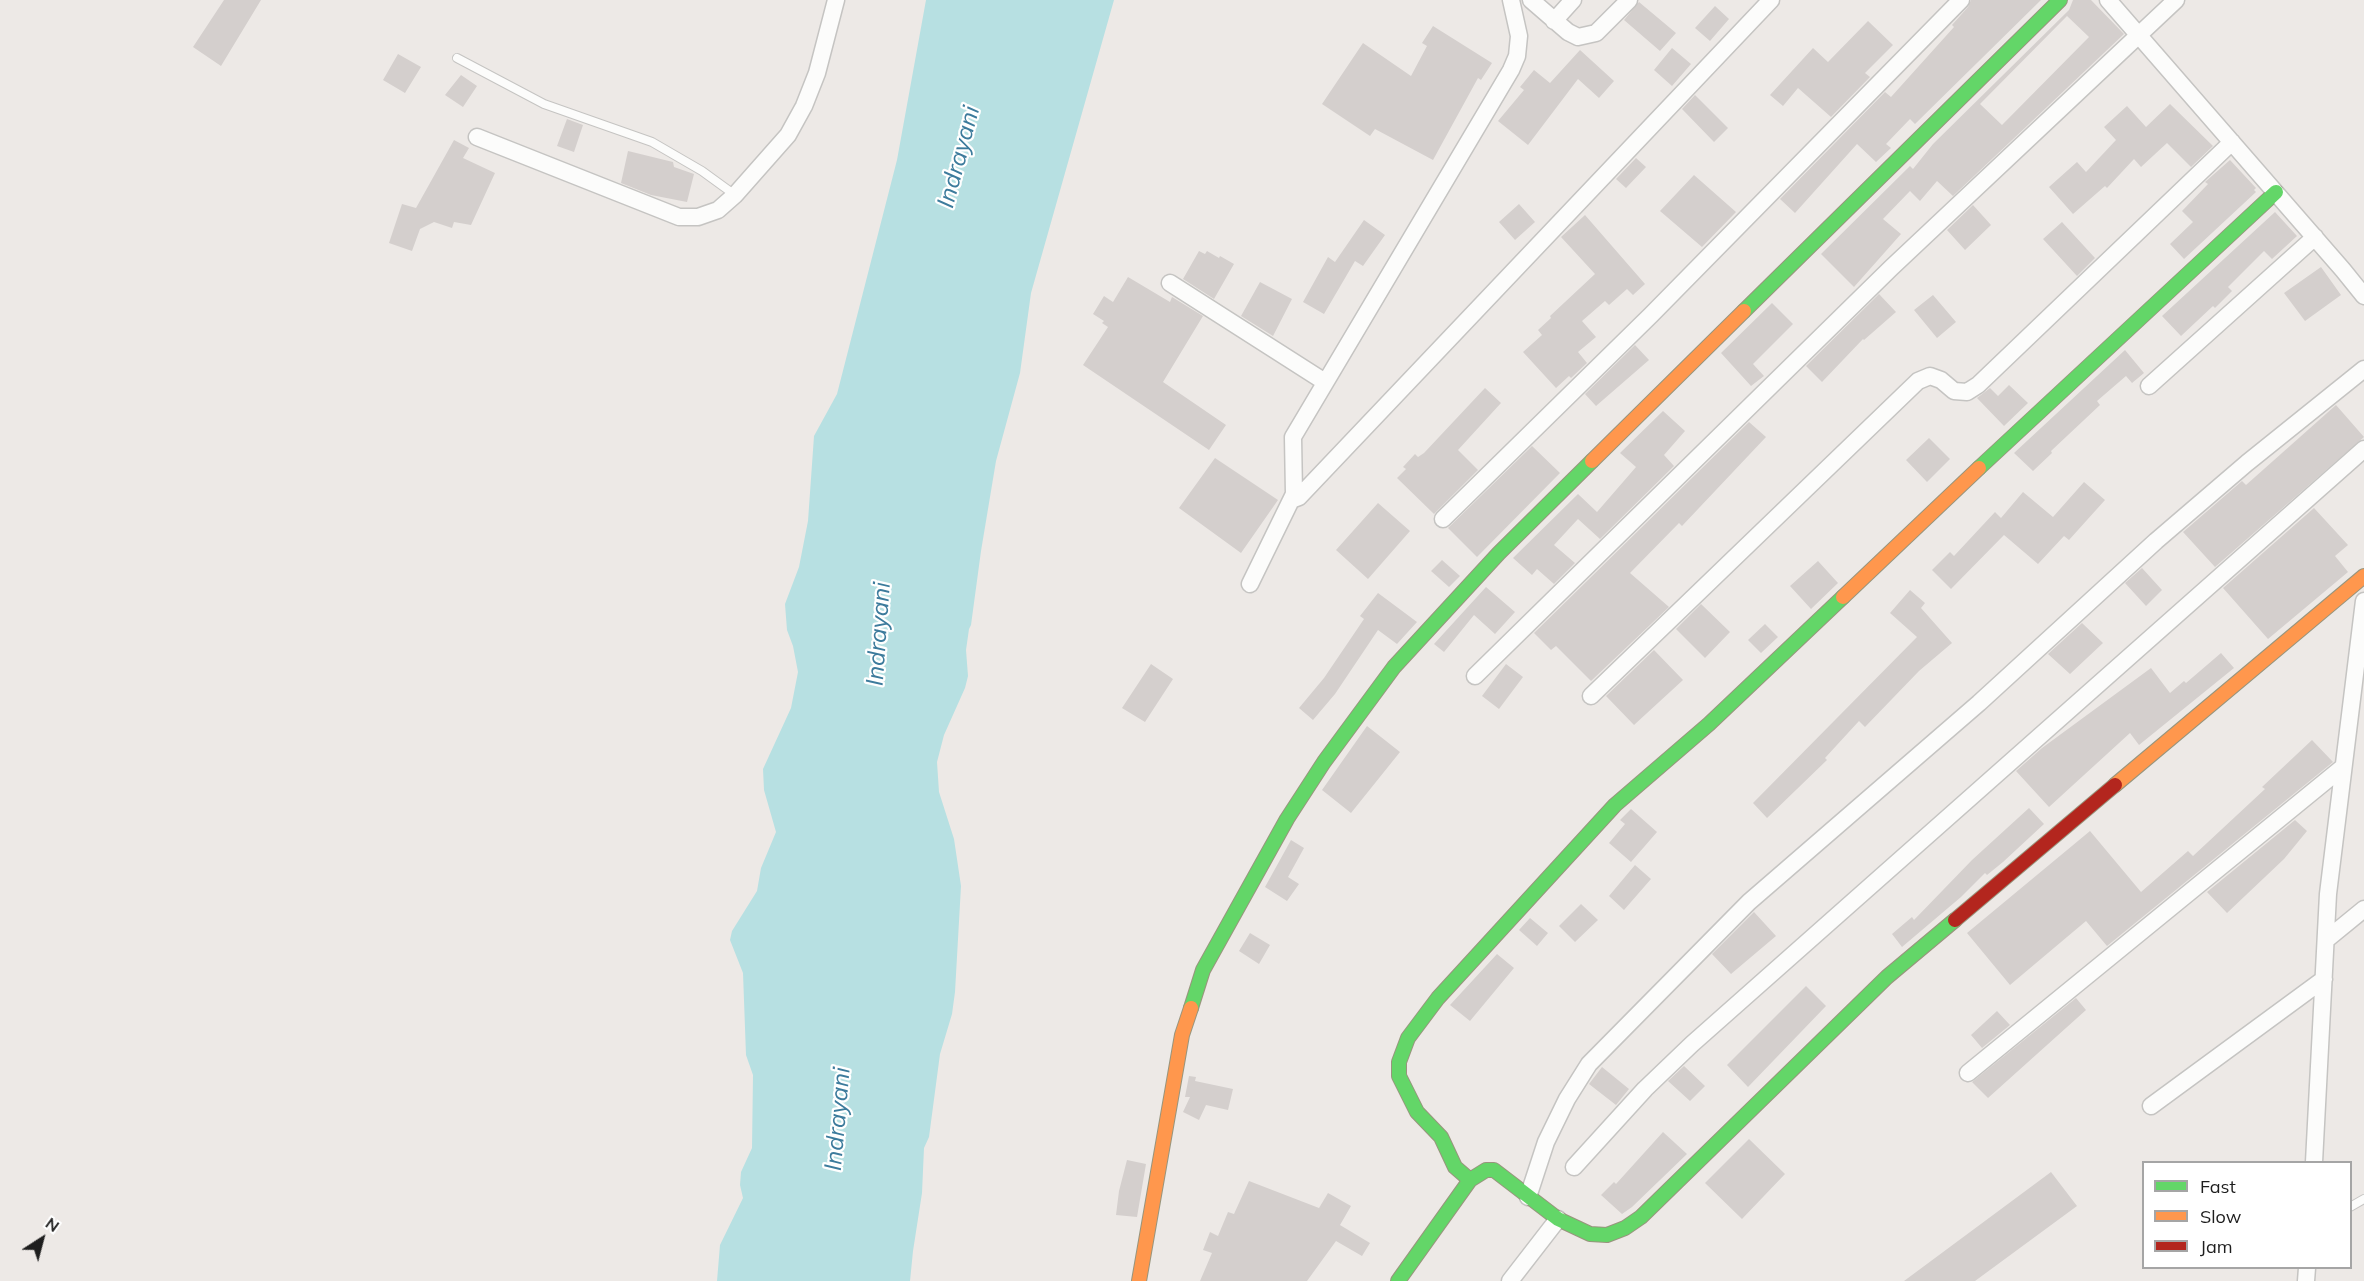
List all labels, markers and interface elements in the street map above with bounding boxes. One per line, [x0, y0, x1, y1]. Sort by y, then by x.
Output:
water label: Indrayani [932, 103, 986, 211]
water label: Indrayani [861, 581, 897, 687]
water label: Indrayani [819, 1066, 857, 1172]
legend [2142, 1161, 2352, 1269]
text: Fast [2200, 1175, 2236, 1198]
text: Slow [2200, 1205, 2241, 1228]
north arrow [12, 1209, 72, 1269]
text: N [42, 1213, 63, 1236]
text: Jam [2200, 1235, 2233, 1258]

